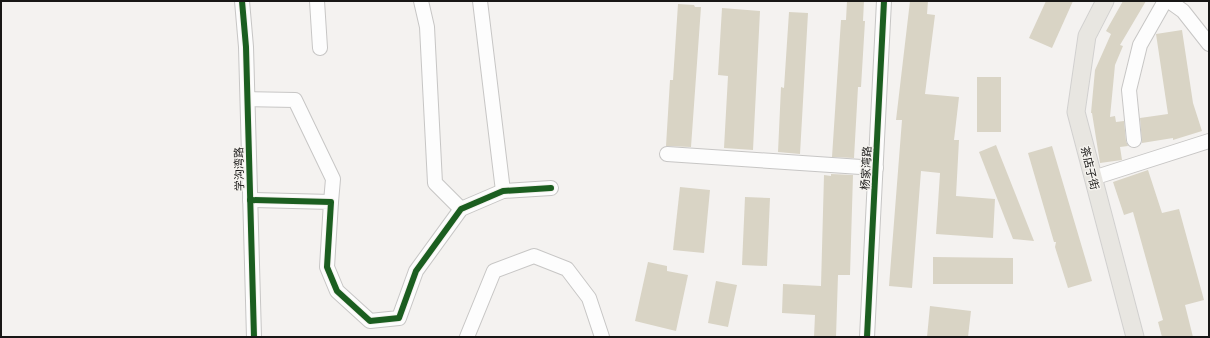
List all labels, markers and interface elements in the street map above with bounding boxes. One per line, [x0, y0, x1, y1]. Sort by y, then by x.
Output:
street label: 茶店子街 [1079, 145, 1101, 191]
street label: 杨家湾路 [859, 146, 873, 190]
street label: 学沟湾路 [233, 147, 245, 191]

